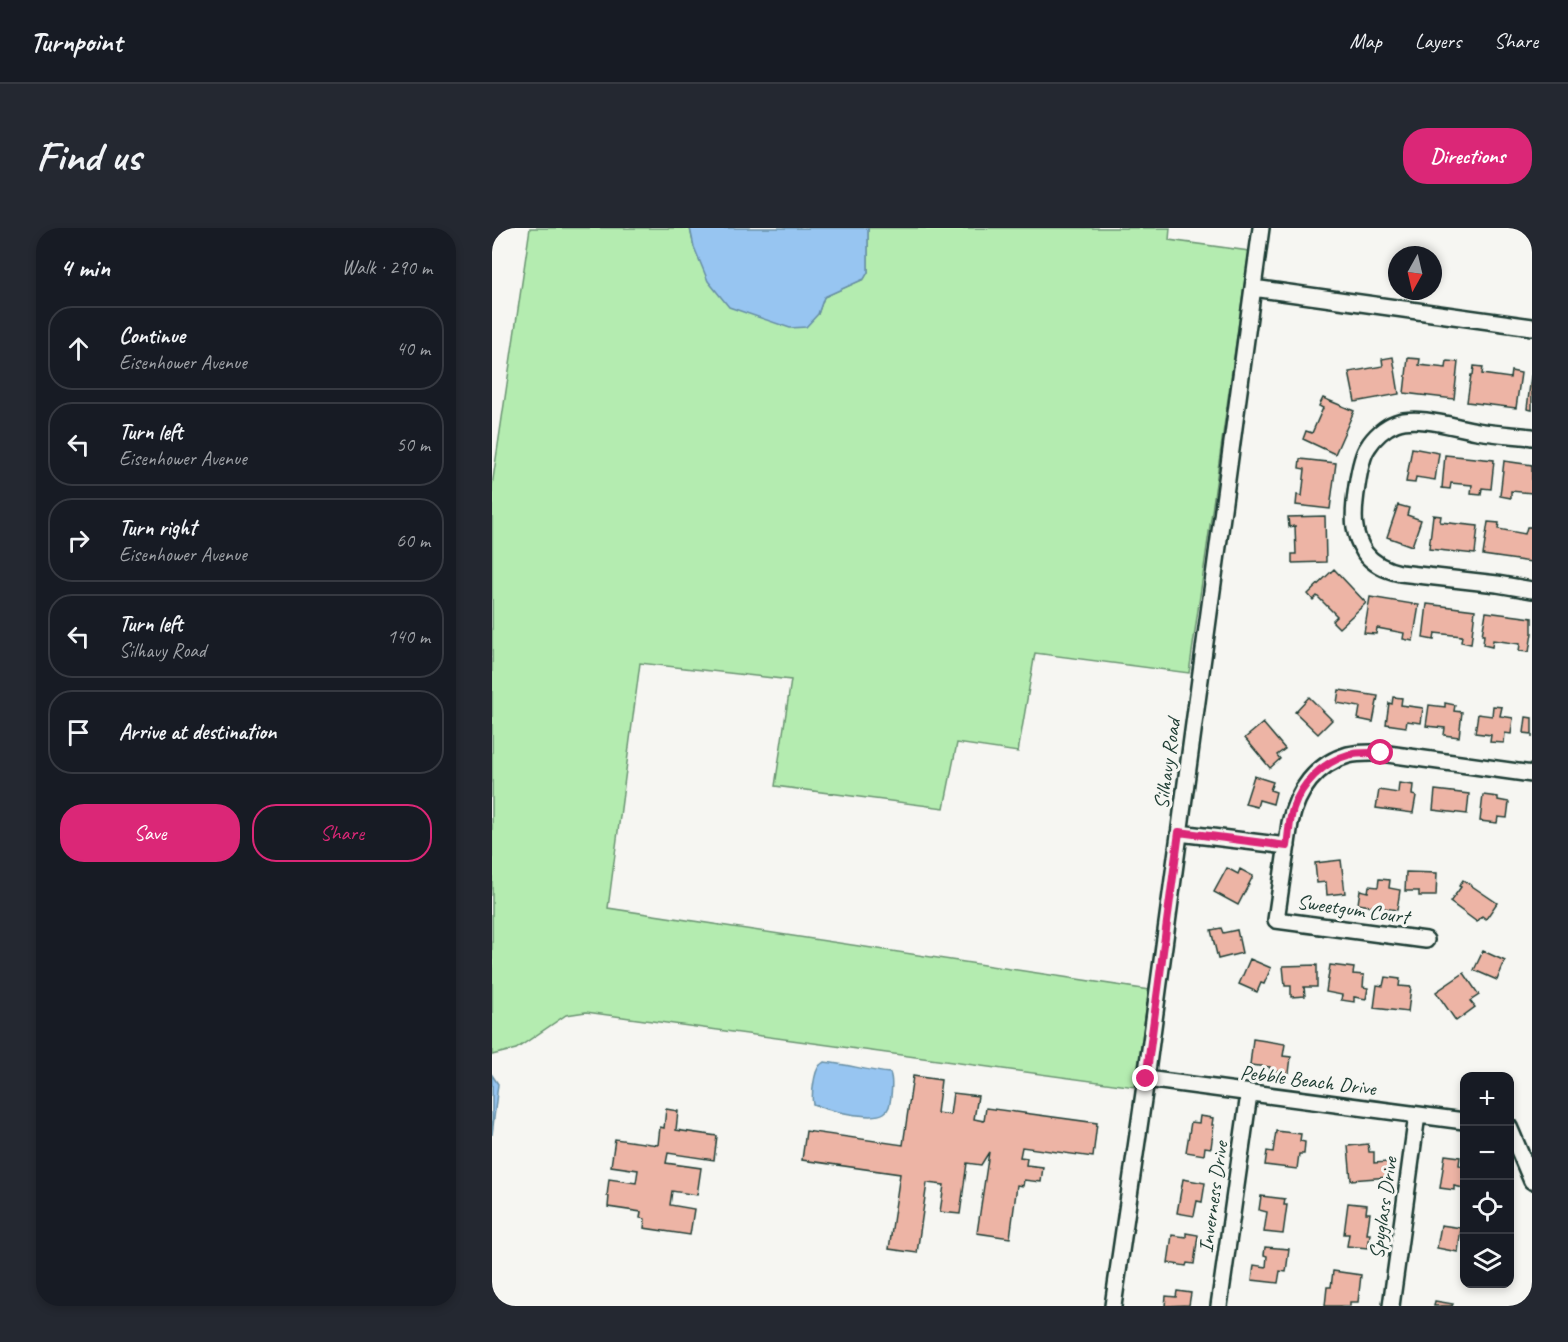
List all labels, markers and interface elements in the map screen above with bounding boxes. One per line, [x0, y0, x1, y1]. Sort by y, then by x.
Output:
text: Turnpoint [30, 24, 122, 59]
text: Map [1349, 28, 1382, 54]
text: Layers [1415, 28, 1461, 54]
text: Share [1494, 28, 1538, 54]
button: Directions [1403, 128, 1532, 184]
text: Find us [36, 130, 141, 183]
north arrow [1388, 246, 1442, 300]
text: 4 min [60, 251, 110, 284]
text: Walk · 290 m [342, 255, 432, 280]
text: Continue [119, 322, 185, 350]
icon: ahead [62, 332, 95, 365]
text: 40 m [396, 336, 430, 361]
text: Eisenhower Avenue [119, 350, 247, 375]
text: Turn left [119, 418, 183, 446]
icon: left [62, 428, 95, 461]
text: 50 m [396, 432, 430, 457]
text: Eisenhower Avenue [119, 446, 247, 471]
text: Turn right [119, 514, 196, 542]
icon: right [62, 524, 95, 557]
text: 60 m [396, 528, 430, 553]
text: Eisenhower Avenue [119, 542, 247, 567]
text: Turn left [119, 610, 183, 638]
icon: left [62, 620, 95, 653]
text: 140 m [387, 624, 430, 649]
text: Silhavy Road [119, 638, 206, 663]
street label: Silhavy Road [1148, 713, 1187, 811]
icon: arrive [62, 716, 95, 749]
text: Arrive at destination [119, 718, 276, 746]
route start [1367, 739, 1393, 765]
button: Save [60, 804, 240, 862]
button: Share [252, 804, 432, 862]
street label: Sweetgum Court [1295, 888, 1414, 930]
street label: Pebble Beach Drive [1239, 1059, 1378, 1101]
route end [1132, 1065, 1158, 1091]
map controls [1460, 1072, 1514, 1288]
button: + [1460, 1072, 1514, 1126]
button: − [1460, 1126, 1514, 1180]
street label: Inverness Drive [1192, 1137, 1234, 1254]
street label: Spyglass Drive [1363, 1154, 1403, 1261]
button: locate [1460, 1180, 1514, 1234]
button: layers [1460, 1234, 1514, 1288]

